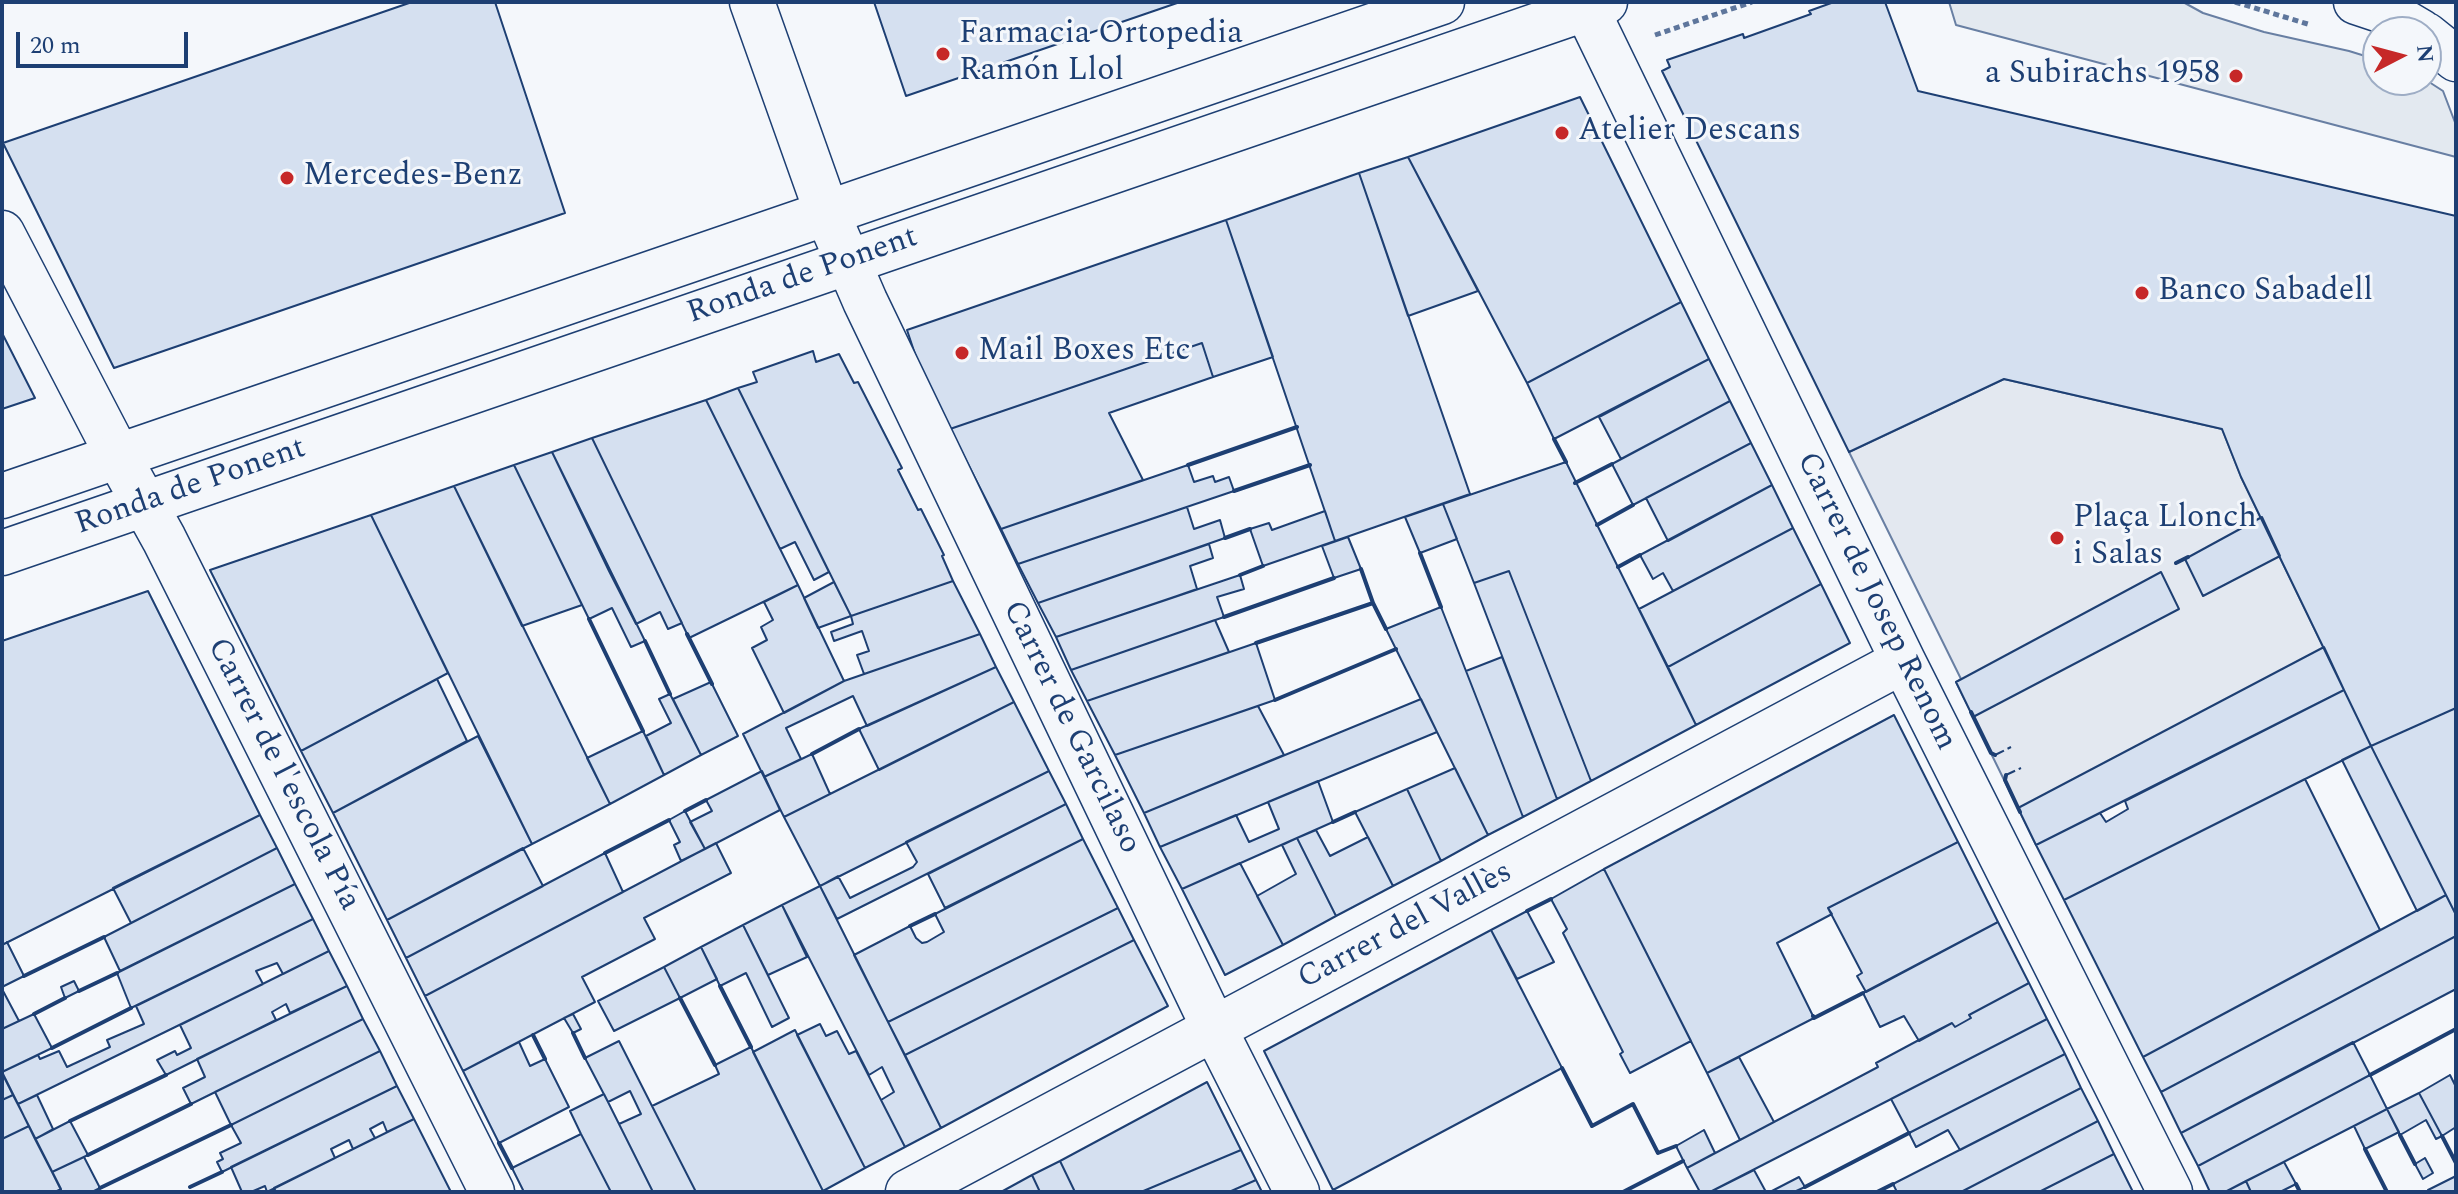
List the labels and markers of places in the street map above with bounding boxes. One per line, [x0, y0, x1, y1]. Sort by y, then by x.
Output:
place label: Farmacia Ortopedia Ramón Llol [959, 17, 1243, 92]
marker: Farmacia Ortopedia Ramón Llol [934, 45, 952, 63]
place label: a Subirachs 1958 [1985, 57, 2220, 95]
marker: a Subirachs 1958 [2227, 67, 2245, 85]
place label: Atelier Descans [1578, 114, 1801, 152]
marker: Atelier Descans [1553, 124, 1571, 142]
place label: Mercedes-Benz [303, 159, 523, 197]
marker: Mercedes-Benz [278, 169, 296, 187]
place label: Banco Sabadell [2158, 274, 2373, 312]
marker: Banco Sabadell [2133, 284, 2151, 302]
place label: Mail Boxes Etc [978, 334, 1190, 372]
marker: Mail Boxes Etc [953, 344, 971, 362]
place label: Plaça Llonch i Salas [2073, 501, 2257, 576]
marker: Plaça Llonch i Salas [2048, 529, 2066, 547]

